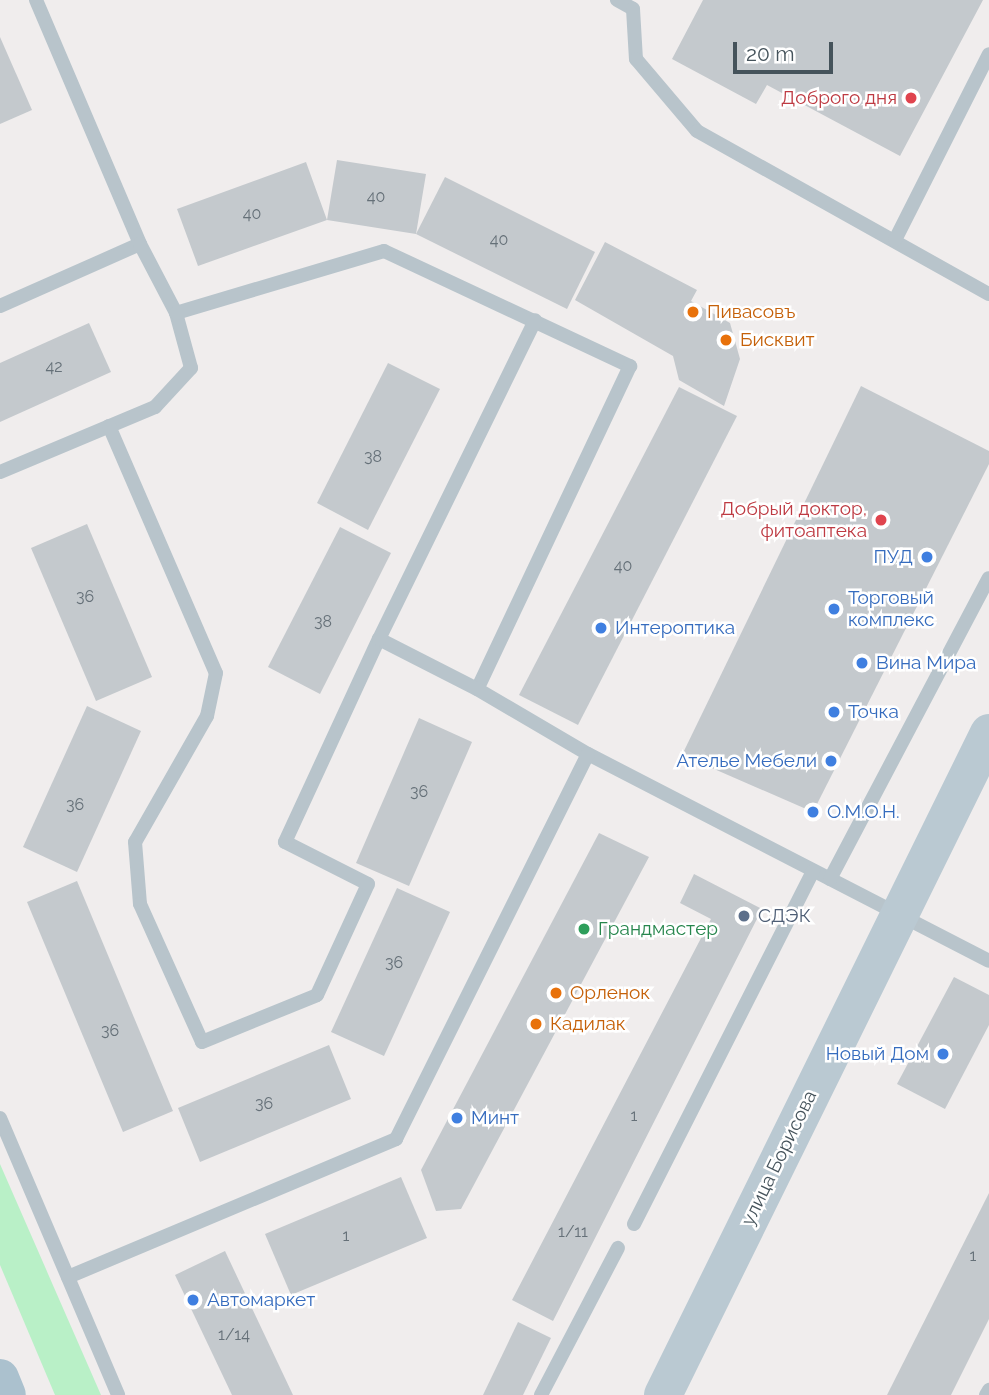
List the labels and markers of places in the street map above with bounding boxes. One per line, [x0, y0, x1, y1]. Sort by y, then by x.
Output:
place label: Доброго дня [781, 87, 897, 109]
marker: Доброго дня [903, 90, 919, 106]
place label: Пивасовъ [707, 301, 795, 323]
marker: Пивасовъ [685, 304, 701, 320]
place label: Бисквит [740, 329, 814, 351]
marker: Бисквит [718, 332, 734, 348]
place label: Добрый доктор, фитоаптека [721, 498, 867, 542]
marker: Добрый доктор, фитоаптека [873, 512, 889, 528]
place label: ПУД [873, 546, 913, 568]
marker: ПУД [919, 549, 935, 565]
place label: Торговый комплекс [848, 587, 935, 631]
marker: Торговый комплекс [826, 601, 842, 617]
place label: Интероптика [615, 617, 735, 639]
marker: Интероптика [593, 620, 609, 636]
place label: Вина Мира [876, 652, 976, 674]
marker: Вина Мира [854, 655, 870, 671]
place label: Точка [848, 701, 899, 723]
marker: Точка [826, 704, 842, 720]
place label: Ателье Мебели [676, 750, 817, 772]
marker: Ателье Мебели [823, 753, 839, 769]
place label: О.М.О.Н. [827, 801, 900, 823]
marker: О.М.О.Н. [805, 804, 821, 820]
place label: СДЭК [758, 905, 811, 927]
marker: СДЭК [736, 908, 752, 924]
place label: Грандмастер [598, 918, 718, 940]
marker: Грандмастер [576, 921, 592, 937]
place label: Орленок [570, 982, 650, 1004]
marker: Орленок [548, 985, 564, 1001]
place label: Кадилак [550, 1013, 626, 1035]
marker: Кадилак [528, 1016, 544, 1032]
place label: Новый Дом [826, 1043, 929, 1065]
marker: Новый Дом [935, 1046, 951, 1062]
place label: Минт [471, 1107, 519, 1129]
marker: Минт [449, 1110, 465, 1126]
place label: Автомаркет [207, 1289, 315, 1311]
marker: Автомаркет [185, 1292, 201, 1308]

